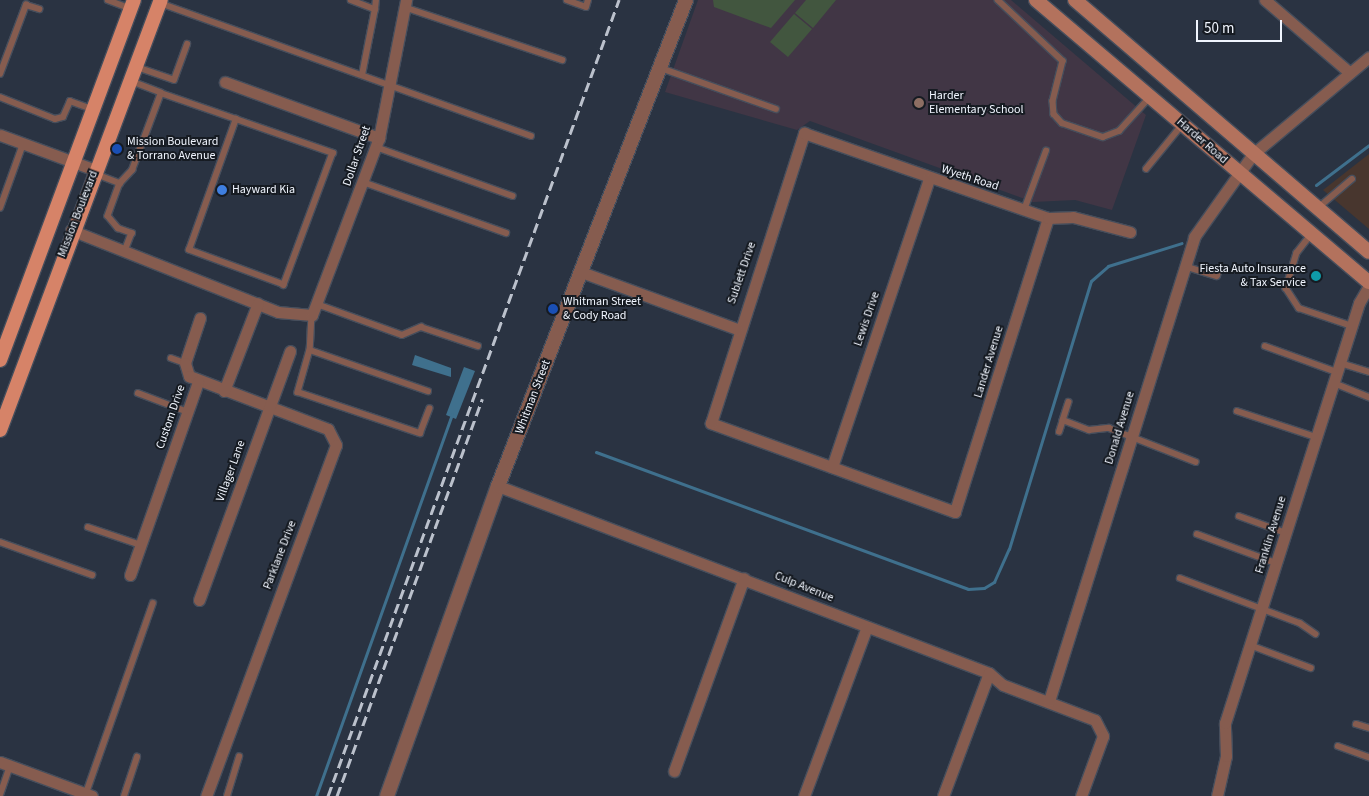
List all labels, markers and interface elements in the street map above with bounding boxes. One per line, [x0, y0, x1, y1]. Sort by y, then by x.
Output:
scale bar [1199, 10, 1285, 42]
text: 50 m [1204, 18, 1234, 39]
place label: Harder Elementary School [929, 89, 1024, 117]
marker: Harder Elementary School [913, 97, 925, 109]
street label: Harder Road [1174, 115, 1230, 167]
street label: Dollar Street [340, 124, 374, 188]
place label: Mission Boulevard & Torrano Avenue [127, 135, 218, 163]
marker: Mission Boulevard & Torrano Avenue [111, 143, 123, 155]
street label: Wyeth Road [939, 162, 1001, 194]
street label: Mission Boulevard [55, 169, 101, 259]
place label: Hayward Kia [232, 183, 295, 197]
marker: Hayward Kia [216, 184, 228, 196]
street label: Sublett Drive [725, 240, 759, 306]
place label: Fiesta Auto Insurance & Tax Service [1199, 262, 1306, 290]
marker: Fiesta Auto Insurance & Tax Service [1310, 270, 1322, 282]
street label: Lewis Drive [851, 290, 883, 348]
place label: Whitman Street & Cody Road [563, 295, 641, 323]
marker: Whitman Street & Cody Road [547, 303, 559, 315]
street label: Lander Avenue [971, 324, 1007, 400]
street label: Whitman Street [512, 358, 554, 436]
street label: Custom Drive [153, 383, 189, 451]
street label: Donald Avenue [1102, 390, 1138, 466]
street label: Villager Lane [213, 438, 249, 504]
street label: Franklin Avenue [1252, 495, 1290, 575]
street label: Parklane Drive [260, 519, 300, 591]
street label: Culp Avenue [772, 569, 836, 605]

